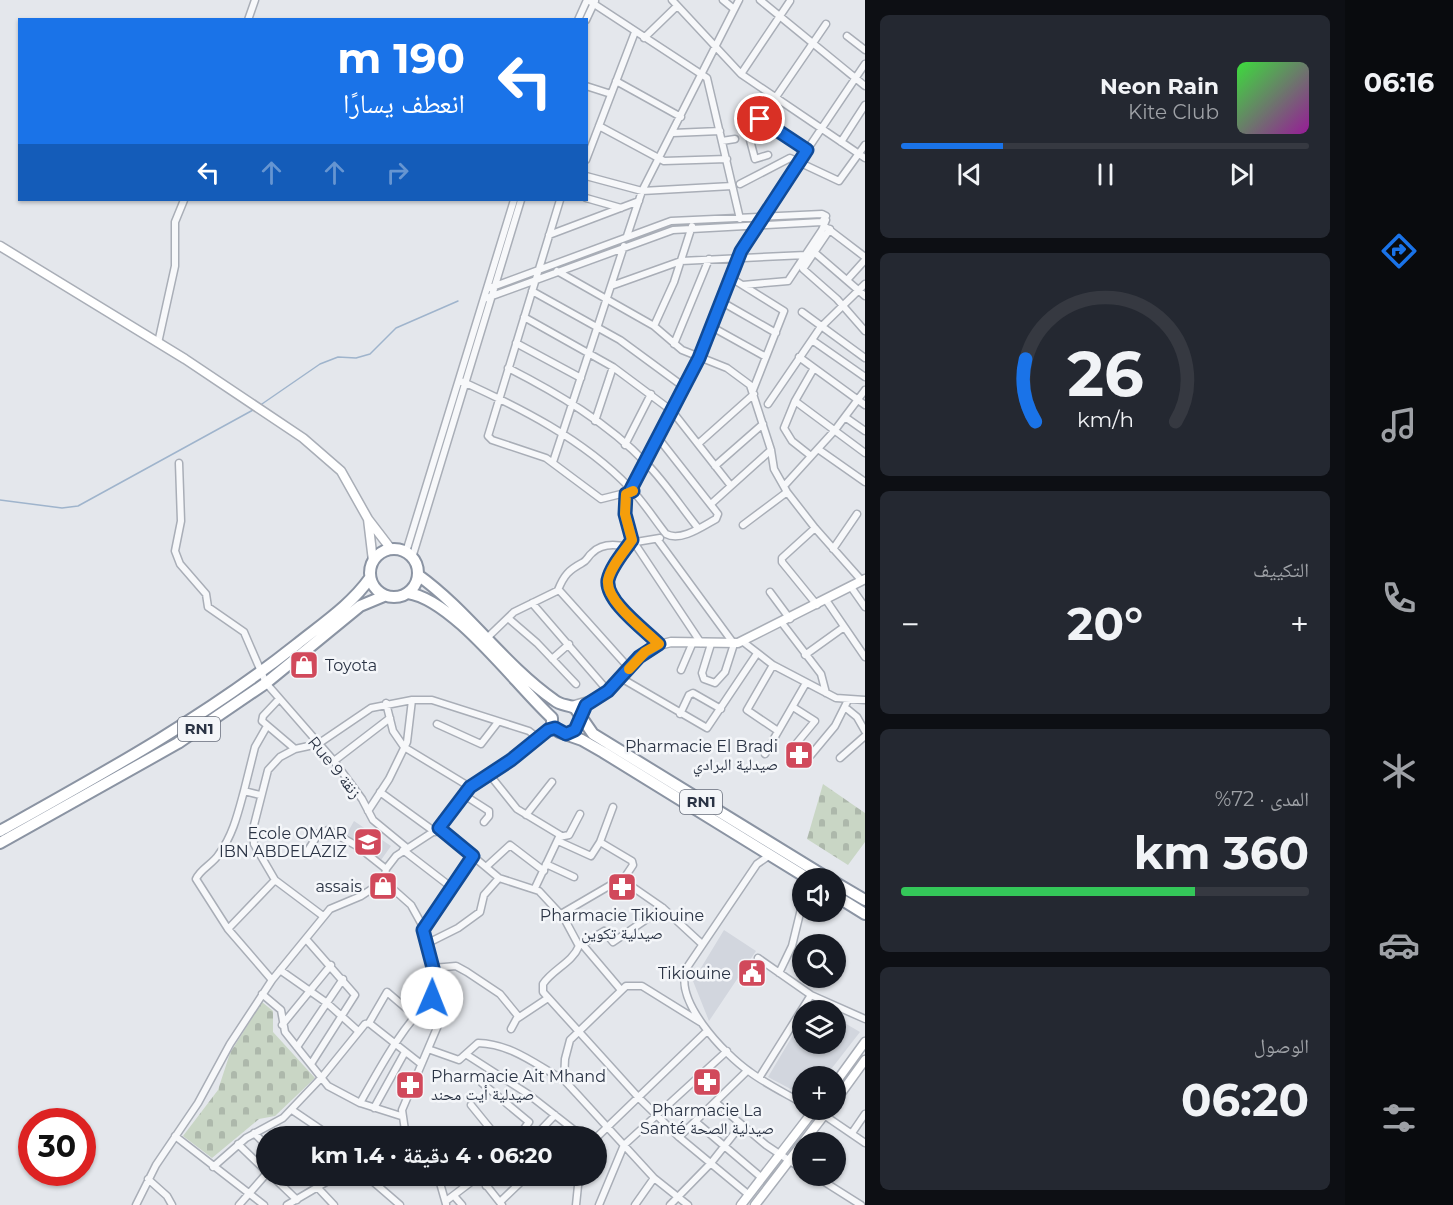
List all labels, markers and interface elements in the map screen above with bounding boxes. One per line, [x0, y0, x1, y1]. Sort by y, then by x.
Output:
text: 190 m [337, 32, 465, 84]
icon: left [486, 42, 564, 120]
text: 06:16 [1364, 66, 1434, 99]
text: Neon Rain [1100, 73, 1219, 100]
text: انعطف يسارًا [343, 87, 465, 120]
pin [734, 93, 785, 144]
text: Kite Club [1128, 100, 1219, 124]
icon: arrive [743, 102, 776, 135]
icon: left [192, 156, 225, 189]
icon: ahead [255, 156, 288, 189]
icon: ahead [318, 156, 351, 189]
icon: right [381, 156, 414, 189]
icon: previous [953, 158, 986, 191]
icon: pause [1089, 158, 1122, 191]
icon: next [1225, 158, 1258, 191]
icon: directions [1378, 230, 1420, 272]
text: 26 [1067, 336, 1143, 412]
icon: music [1378, 404, 1420, 446]
text: km/h [1076, 406, 1134, 432]
text: التكييف [1253, 558, 1309, 582]
icon: phone [1378, 577, 1420, 619]
text: 20° [1067, 596, 1143, 651]
text: − [901, 604, 920, 644]
text: + [1290, 604, 1309, 644]
shop icon: Toyota [288, 649, 320, 681]
place label: Toyota [325, 656, 377, 675]
road number: RN1 [178, 717, 220, 741]
street label: Rue 9 زنقة [304, 733, 365, 802]
place label: Pharmacie El Bradi صيدلية البرادي [625, 737, 778, 777]
pharmacy icon: Pharmacie El Bradi صيدلية البرادي [783, 739, 815, 771]
icon: climate [1378, 750, 1420, 792]
text: المدى · 72% [1215, 787, 1309, 811]
road number: RN1 [680, 790, 722, 814]
place label: Ecole OMAR IBN ABDELAZIZ [219, 824, 347, 861]
text: 360 km [1134, 825, 1309, 880]
school or university icon: Ecole OMAR IBN ABDELAZIZ [352, 826, 384, 858]
map controls [792, 868, 846, 1186]
button: sound [792, 868, 846, 922]
shop icon: assais [367, 870, 399, 902]
pharmacy icon: Pharmacie Tikiouine صيدلية تكوين [606, 871, 638, 903]
place label: assais [315, 877, 362, 896]
place label: Pharmacie Tikiouine صيدلية تكوين [540, 906, 704, 944]
icon: car [1378, 924, 1420, 966]
button: search [792, 934, 846, 988]
public building icon: Tikiouine [736, 957, 768, 989]
place label: Tikiouine [658, 964, 731, 983]
position arrow [400, 966, 464, 1030]
button: layers [792, 1000, 846, 1054]
text: الوصول [1254, 1034, 1309, 1058]
pharmacy icon: Pharmacie La Santé صيدلية الصحة [691, 1066, 723, 1098]
button: + [792, 1066, 846, 1120]
place label: Pharmacie Ait Mhand صيدلية أيت محند [431, 1067, 606, 1104]
pharmacy icon: Pharmacie Ait Mhand صيدلية أيت محند [394, 1069, 426, 1101]
text: 06:20 [1181, 1072, 1309, 1127]
icon: filters [1378, 1097, 1420, 1139]
place label: Pharmacie La Santé صيدلية الصحة [640, 1101, 774, 1138]
speed limit sign: 30 [18, 1108, 96, 1186]
button: − [792, 1132, 846, 1186]
text: 06:20 · 4 دقيقة · 1.4 km [311, 1142, 552, 1169]

